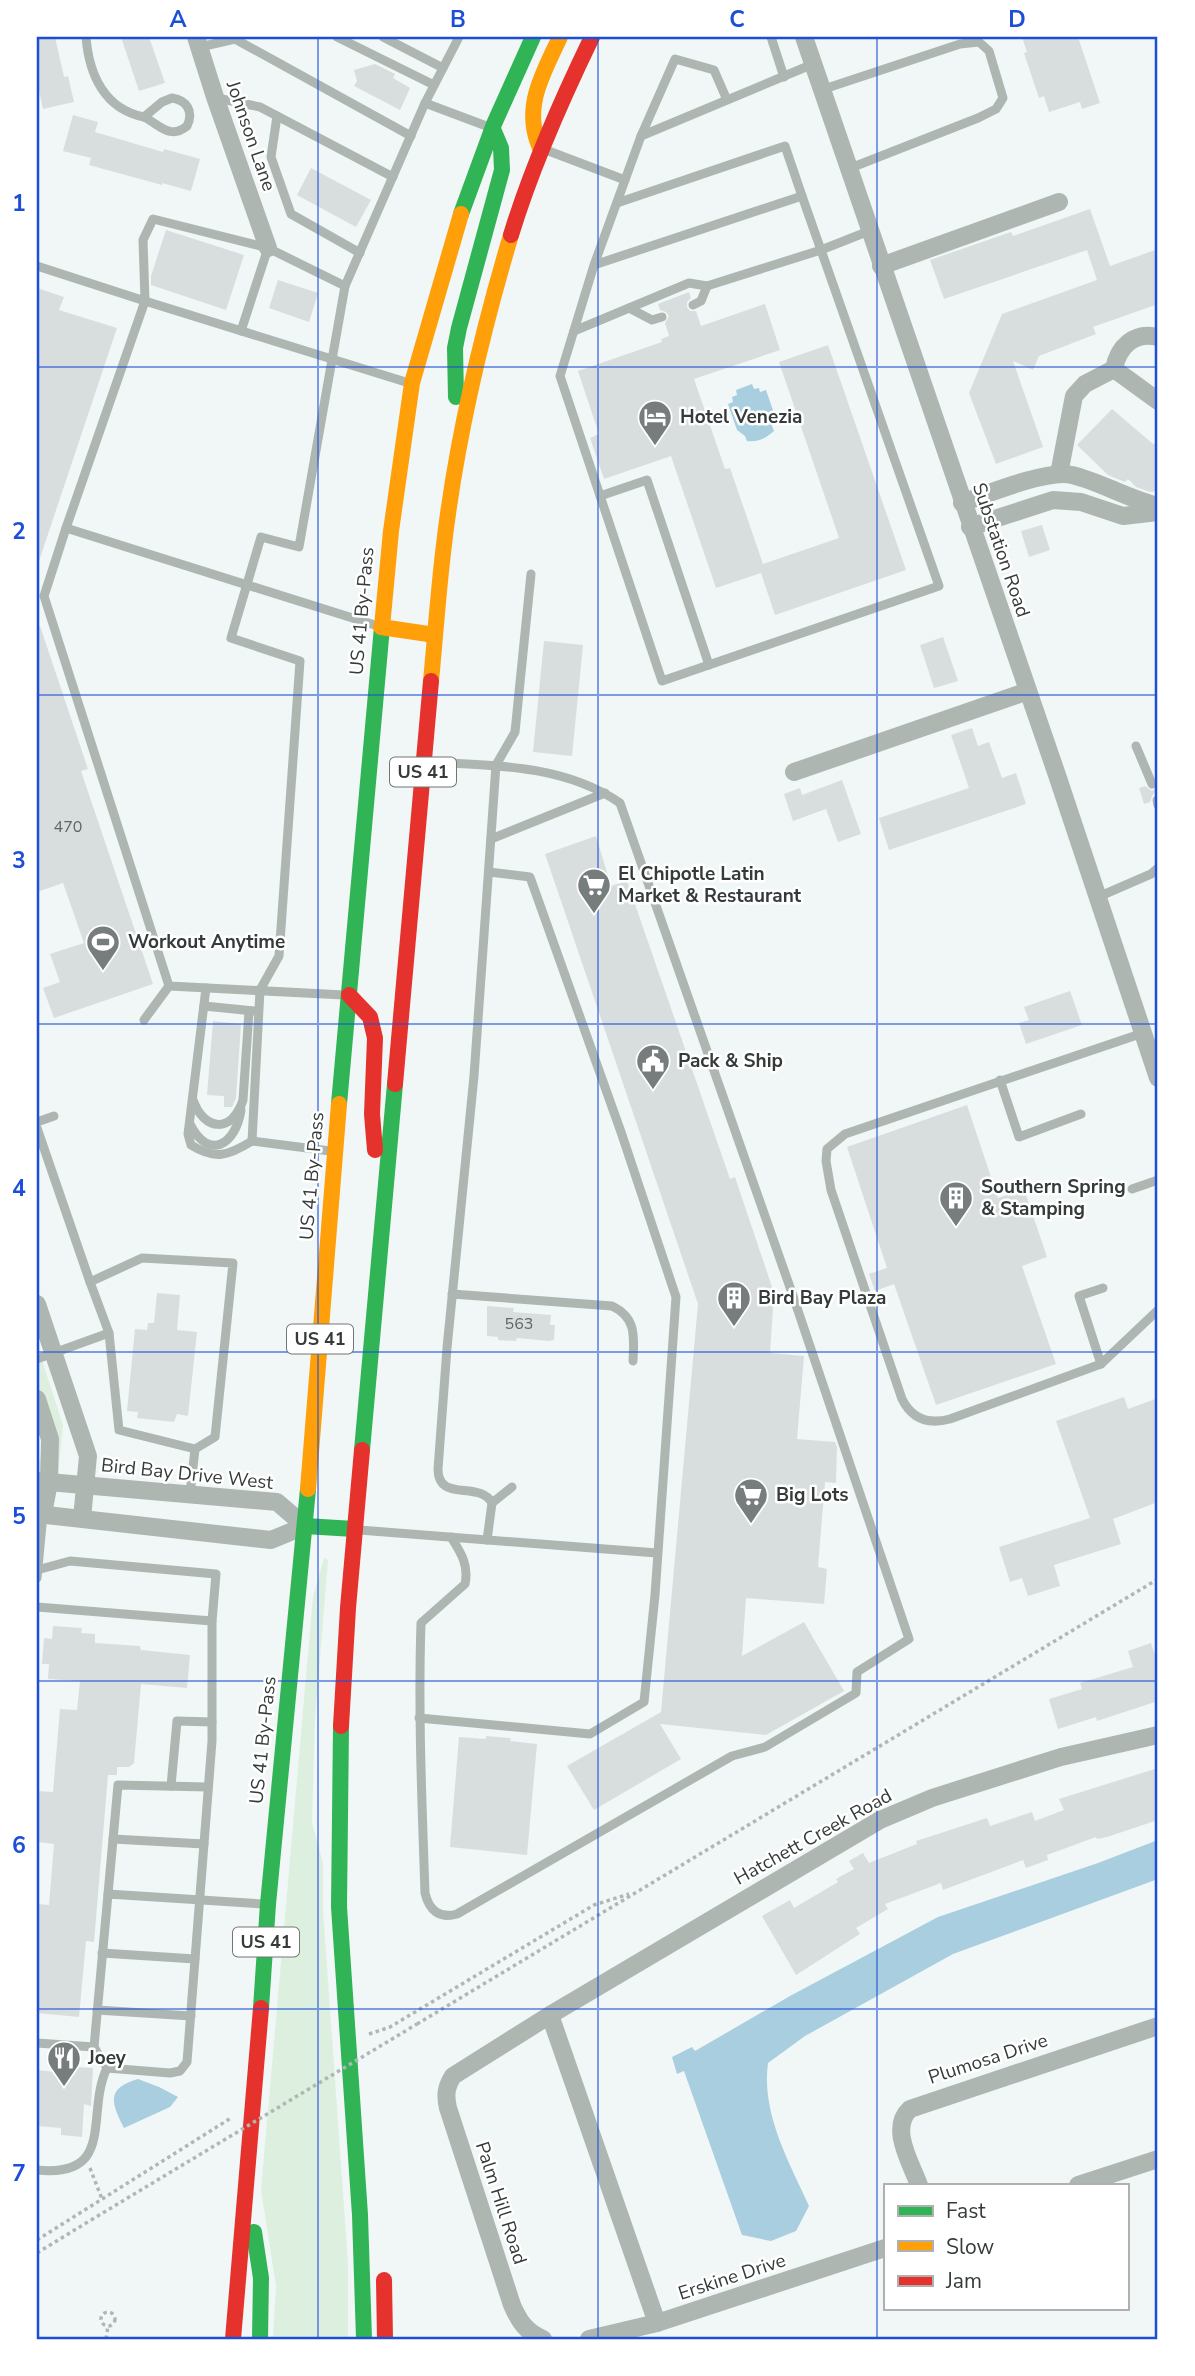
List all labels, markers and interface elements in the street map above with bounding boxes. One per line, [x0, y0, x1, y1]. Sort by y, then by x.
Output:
text: A [169, 4, 187, 35]
text: B [450, 4, 466, 35]
text: C [729, 4, 745, 35]
text: D [1008, 4, 1026, 35]
street label: Johnson Lane [220, 76, 282, 195]
text: 1 [12, 188, 26, 219]
hotel icon: Hotel Venezia [636, 398, 674, 447]
place label: Hotel Venezia [680, 404, 802, 430]
street label: Substation Road [966, 479, 1036, 621]
text: 2 [12, 516, 26, 547]
street label: US 41 By-Pass [343, 546, 381, 676]
road number: US 41 [390, 758, 456, 786]
house number: 470 [54, 816, 82, 838]
text: 3 [12, 845, 26, 876]
place label: El Chipotle Latin Market & Restaurant [618, 861, 802, 909]
supermarket icon: El Chipotle Latin Market & Restaurant [575, 866, 613, 915]
sports icon: Workout Anytime [84, 923, 122, 972]
place label: Workout Anytime [128, 929, 285, 955]
public building icon: Pack & Ship [634, 1042, 672, 1091]
place label: Pack & Ship [678, 1048, 783, 1074]
street label: US 41 By-Pass [293, 1111, 331, 1241]
text: 4 [12, 1173, 26, 1204]
place label: Southern Spring & Stamping [981, 1174, 1126, 1222]
building icon: Southern Spring & Stamping [937, 1179, 975, 1228]
building icon: Bird Bay Plaza [715, 1279, 753, 1328]
place label: Bird Bay Plaza [758, 1285, 886, 1311]
house number: 563 [505, 1313, 533, 1335]
road number: US 41 [287, 1324, 353, 1354]
street label: Bird Bay Drive West [100, 1452, 275, 1496]
supermarket icon: Big Lots [732, 1476, 770, 1525]
place label: Big Lots [776, 1482, 849, 1508]
text: 5 [12, 1501, 26, 1532]
street label: US 41 By-Pass [243, 1675, 283, 1805]
street label: Hatchett Creek Road [729, 1783, 897, 1891]
text: 6 [12, 1830, 26, 1861]
road number: US 41 [233, 1928, 299, 1956]
street label: Plumosa Drive [925, 2027, 1051, 2091]
restaurant icon: Joey [45, 2039, 83, 2088]
place label: Joey [87, 2045, 127, 2071]
street label: Palm Hill Road [469, 2138, 533, 2268]
text: 7 [12, 2158, 26, 2189]
legend [884, 2184, 1128, 2310]
text: Fast [946, 2197, 986, 2225]
text: Slow [946, 2233, 995, 2261]
street label: Erskine Drive [675, 2247, 789, 2307]
text: Jam [945, 2267, 982, 2295]

